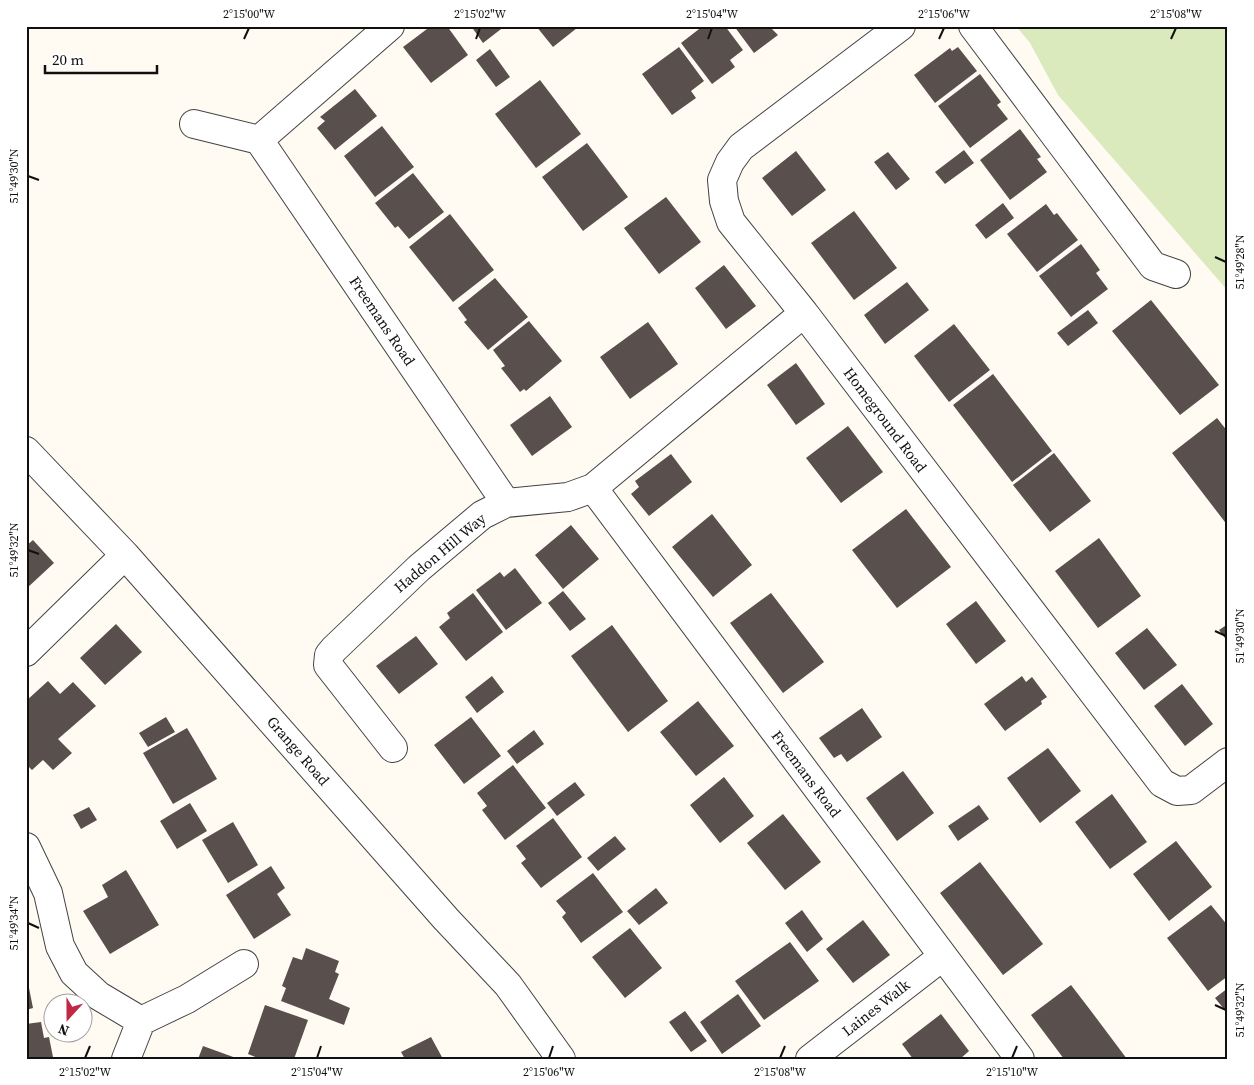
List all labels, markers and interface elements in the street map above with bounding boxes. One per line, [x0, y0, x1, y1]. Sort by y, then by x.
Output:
text: 2°15'00"W [223, 6, 275, 22]
text: 2°15'02"W [454, 6, 506, 22]
text: 2°15'04"W [686, 6, 738, 22]
text: 2°15'06"W [918, 6, 970, 22]
text: 2°15'08"W [1150, 6, 1202, 22]
scale bar [45, 42, 158, 74]
text: 20 m [52, 49, 84, 70]
text: 51°49'30"N [6, 148, 22, 204]
text: 51°49'28"N [1232, 234, 1248, 290]
street label: Freemans Road [345, 272, 420, 370]
street label: Homeground Road [839, 363, 932, 477]
street label: Haddon Hill Way [389, 508, 490, 597]
text: 51°49'32"N [6, 522, 22, 578]
text: 51°49'30"N [1232, 608, 1248, 664]
street label: Grange Road [262, 711, 335, 790]
street label: Freemans Road [767, 726, 846, 822]
text: 51°49'34"N [6, 895, 22, 951]
street label: Laines Walk [837, 974, 915, 1041]
text: 51°49'32"N [1232, 982, 1248, 1038]
north arrow [42, 992, 92, 1042]
text: N [55, 1019, 72, 1041]
text: 2°15'02"W [59, 1064, 111, 1080]
text: 2°15'04"W [291, 1064, 343, 1080]
text: 2°15'06"W [523, 1064, 575, 1080]
text: 2°15'08"W [754, 1064, 806, 1080]
text: 2°15'10"W [986, 1064, 1038, 1080]

